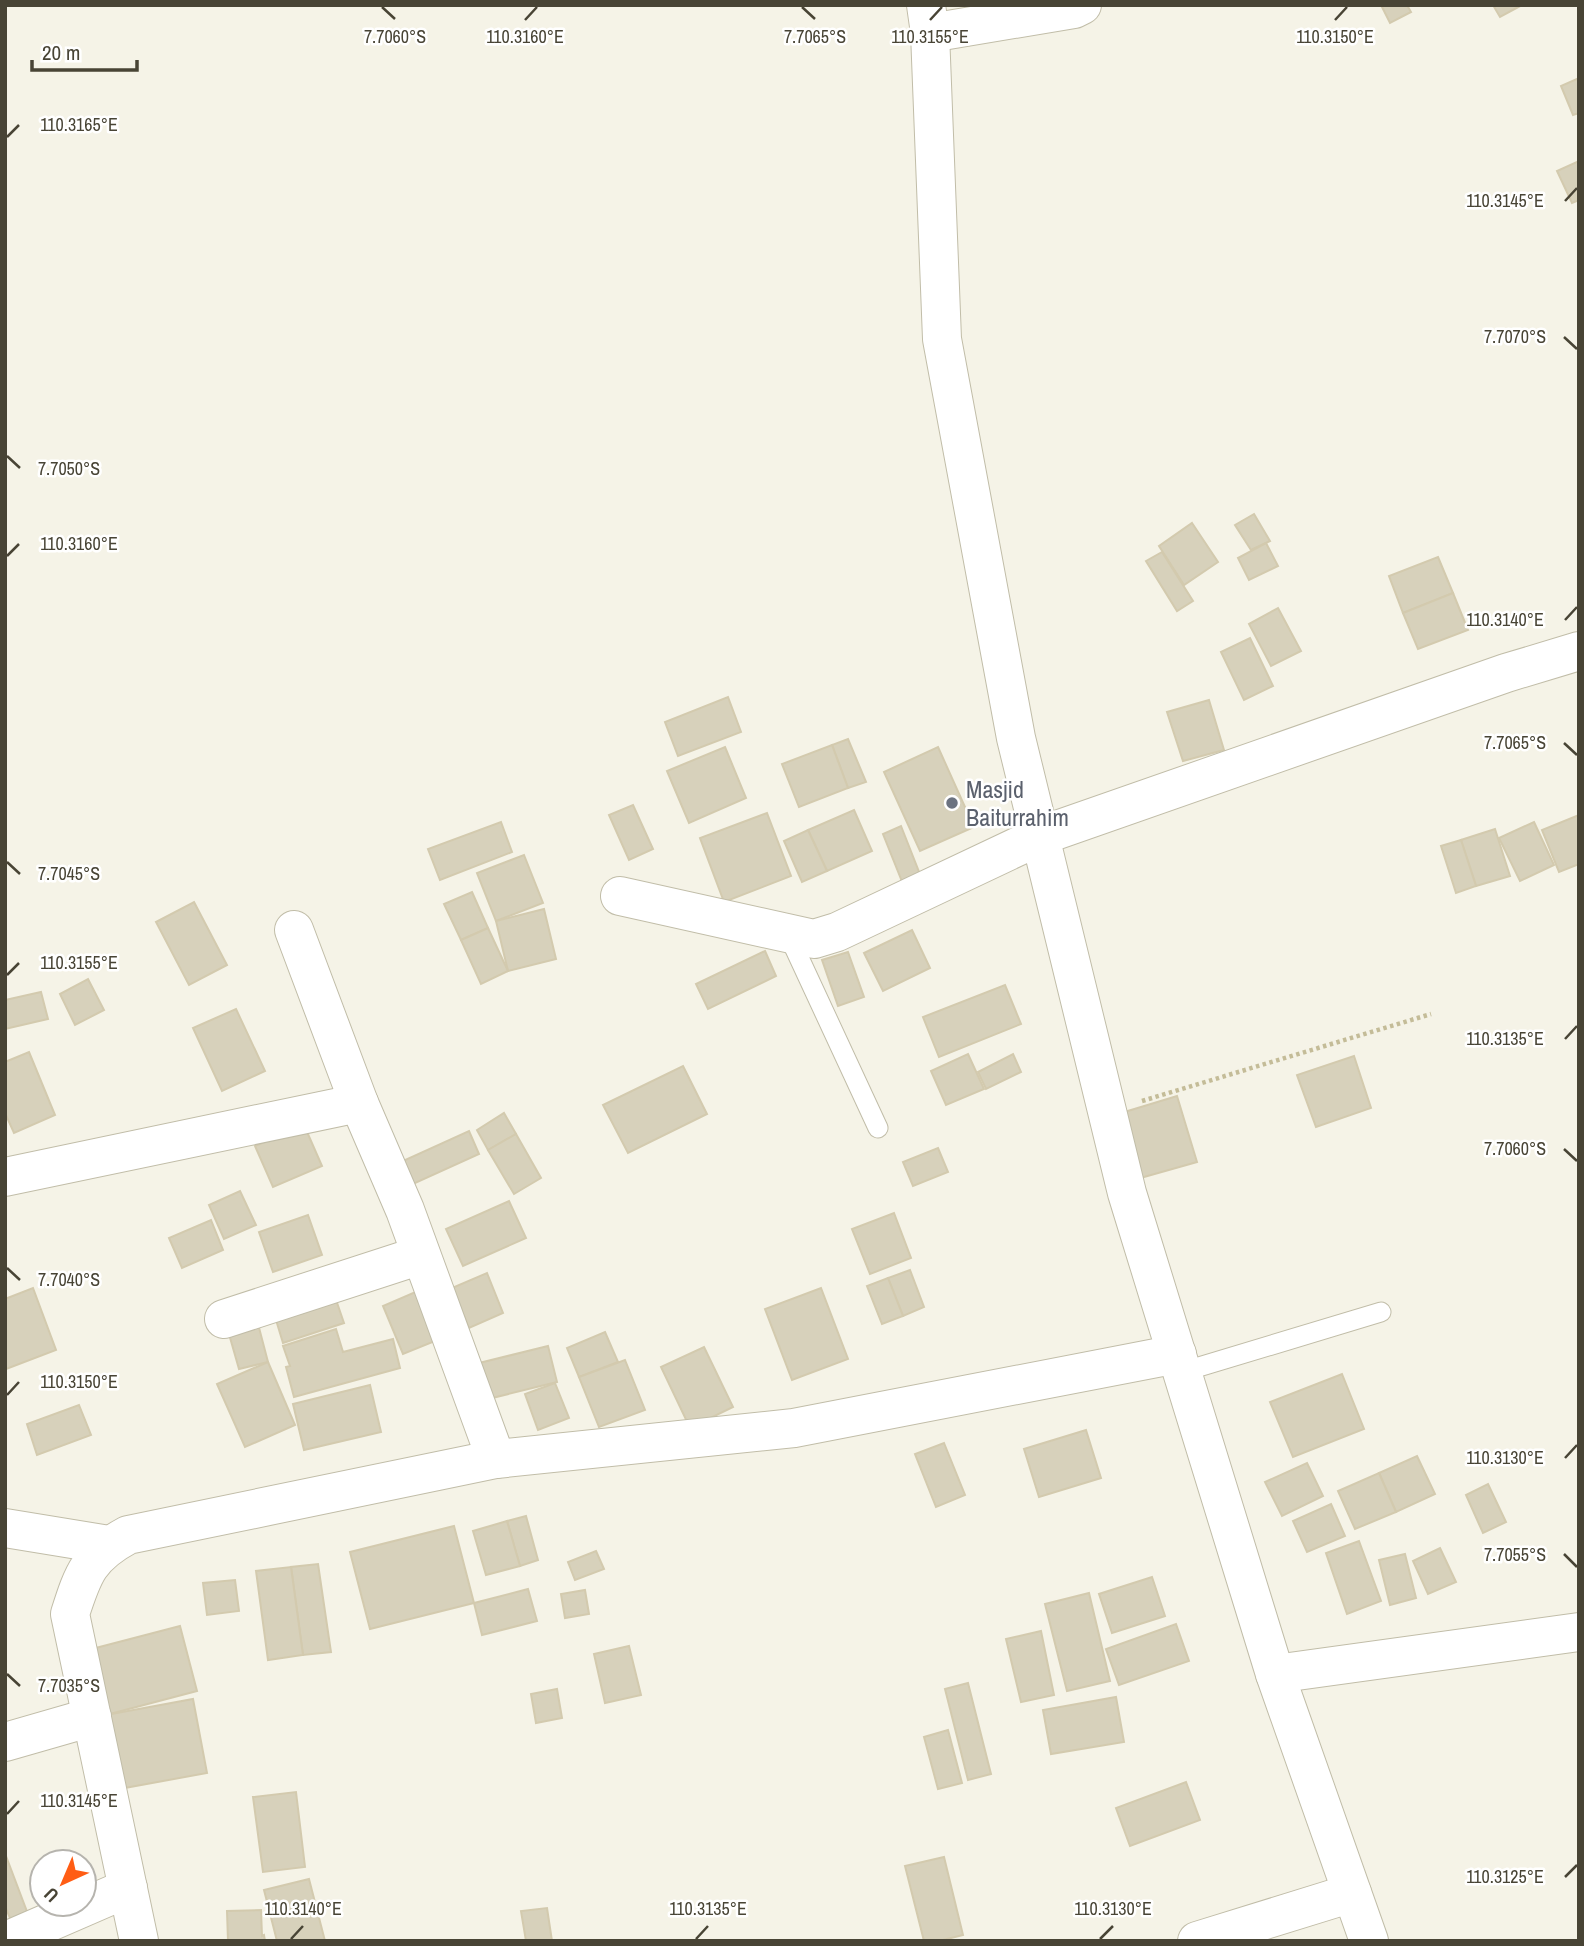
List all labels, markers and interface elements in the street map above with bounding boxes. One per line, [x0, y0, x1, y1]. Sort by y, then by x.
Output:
text: 7.7060°S [364, 24, 426, 49]
text: 110.3160°E [486, 24, 564, 49]
text: 7.7065°S [784, 24, 846, 49]
text: 110.3155°E [891, 24, 969, 49]
text: 110.3150°E [1296, 24, 1374, 49]
scale bar [32, 28, 136, 72]
text: 20 m [42, 38, 80, 67]
text: 110.3165°E [40, 112, 118, 137]
text: 110.3145°E [1466, 188, 1544, 213]
text: 7.7070°S [1484, 324, 1546, 349]
text: 7.7050°S [38, 456, 100, 481]
text: 110.3160°E [40, 531, 118, 556]
text: 110.3140°E [1466, 607, 1544, 632]
text: 7.7065°S [1484, 730, 1546, 755]
place label: Masjid Baiturrahim [966, 773, 1069, 833]
marker: Masjid Baiturrahim [944, 795, 960, 811]
text: 7.7045°S [38, 861, 100, 886]
text: 110.3155°E [40, 950, 118, 975]
text: 110.3135°E [1466, 1026, 1544, 1051]
text: 7.7060°S [1484, 1136, 1546, 1161]
text: 7.7040°S [38, 1267, 100, 1292]
text: 110.3150°E [40, 1369, 118, 1394]
text: 110.3130°E [1466, 1445, 1544, 1470]
text: 7.7055°S [1484, 1542, 1546, 1567]
text: 7.7035°S [38, 1673, 100, 1698]
text: 110.3145°E [40, 1788, 118, 1813]
north arrow [28, 1848, 98, 1918]
text: 110.3125°E [1466, 1864, 1544, 1889]
text: U [38, 1882, 64, 1908]
text: 110.3140°E [264, 1896, 342, 1921]
text: 110.3135°E [669, 1896, 747, 1921]
text: 110.3130°E [1074, 1896, 1152, 1921]

